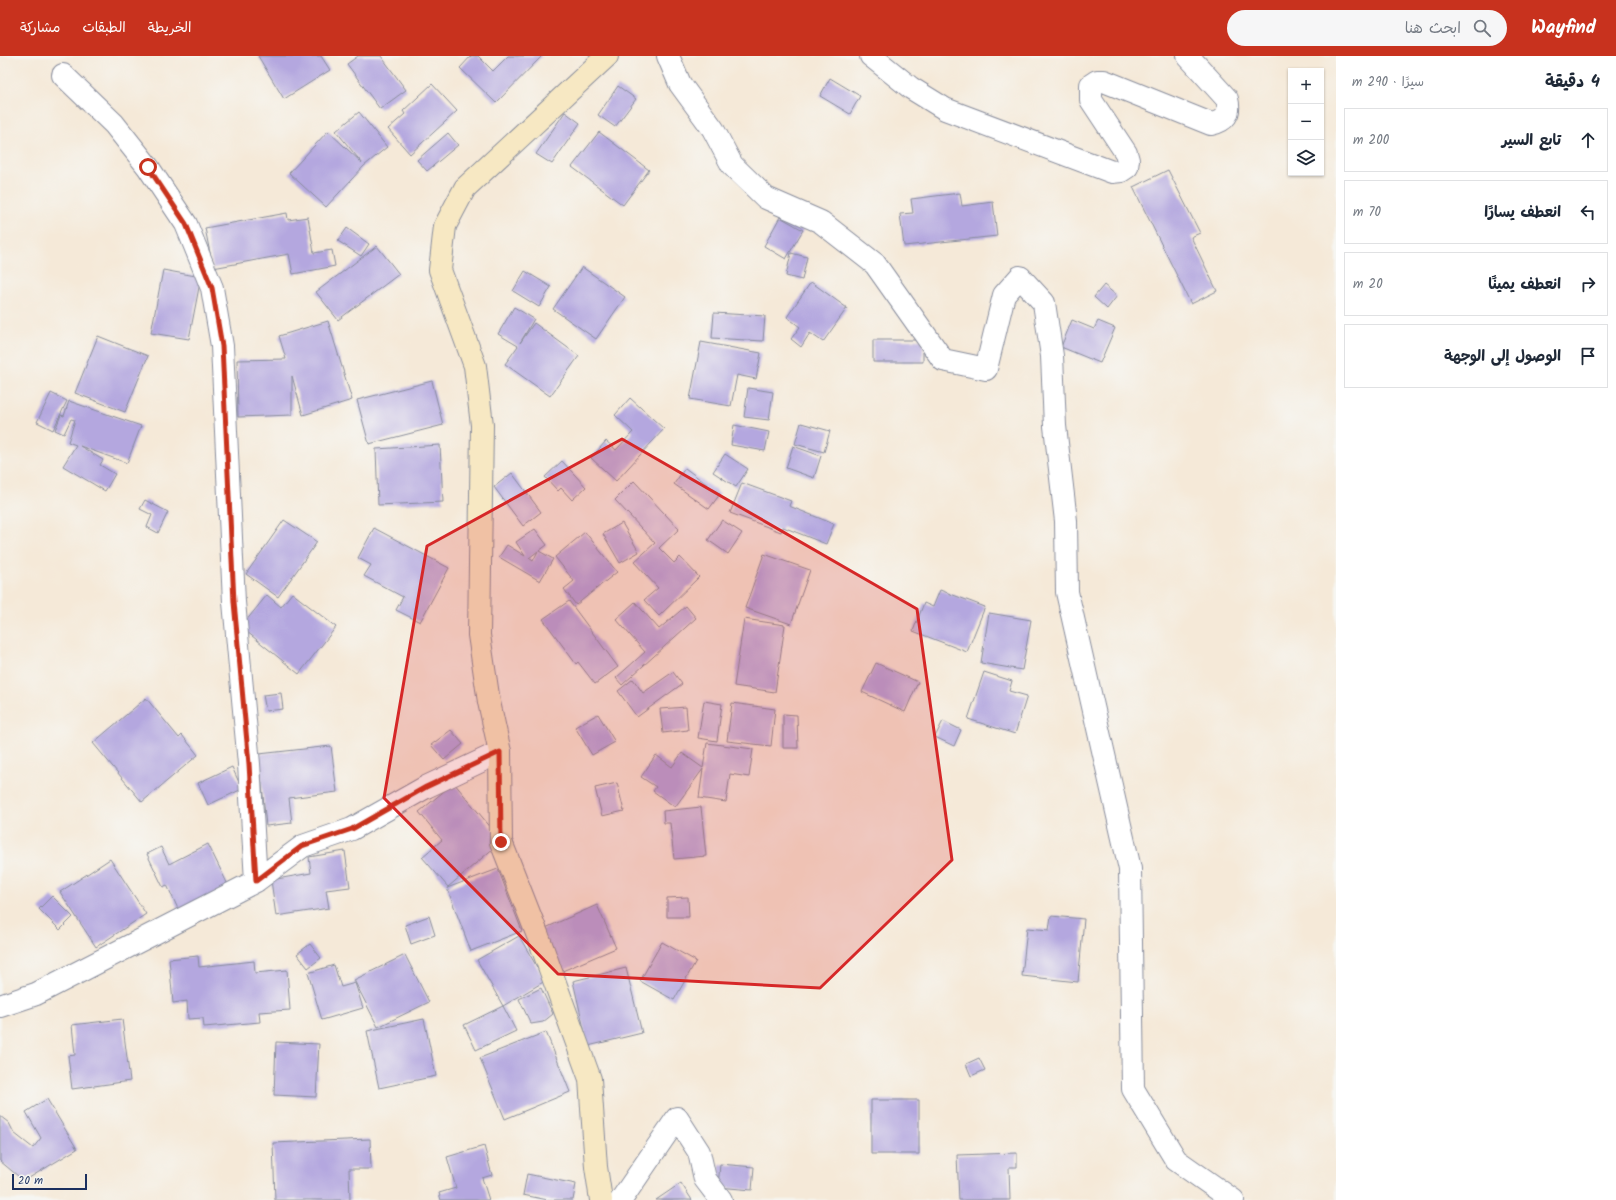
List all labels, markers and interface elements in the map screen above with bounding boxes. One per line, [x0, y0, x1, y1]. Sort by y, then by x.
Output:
search box [1227, 10, 1507, 46]
text: Wayfind [1531, 13, 1596, 43]
text: مشاركة [20, 17, 60, 39]
text: الطبقات [82, 17, 126, 39]
text: الخريطة [148, 17, 191, 39]
text: ابحث هنا [1405, 17, 1461, 41]
icon: search [1471, 17, 1493, 39]
map controls [1288, 68, 1324, 176]
button: + [1288, 68, 1324, 104]
text: 4 دقيقة [1545, 69, 1600, 96]
text: سيرًا · 290 m [1352, 72, 1424, 93]
button: − [1288, 104, 1324, 140]
text: تابع السير [1502, 129, 1561, 153]
icon: ahead [1577, 129, 1599, 151]
text: 200 m [1353, 130, 1389, 151]
button: layers [1288, 140, 1324, 176]
route start [139, 158, 157, 176]
text: انعطف يسارًا [1484, 201, 1561, 225]
icon: left [1577, 201, 1599, 223]
text: 70 m [1353, 202, 1381, 223]
text: انعطف يمينًا [1488, 273, 1561, 297]
icon: right [1577, 273, 1599, 295]
text: 20 m [1353, 274, 1383, 295]
text: الوصول إلى الوجهة [1444, 345, 1561, 369]
icon: arrive [1577, 345, 1599, 367]
route end [492, 833, 510, 851]
scale bar [12, 1172, 87, 1191]
text: 20 m [18, 1172, 43, 1190]

